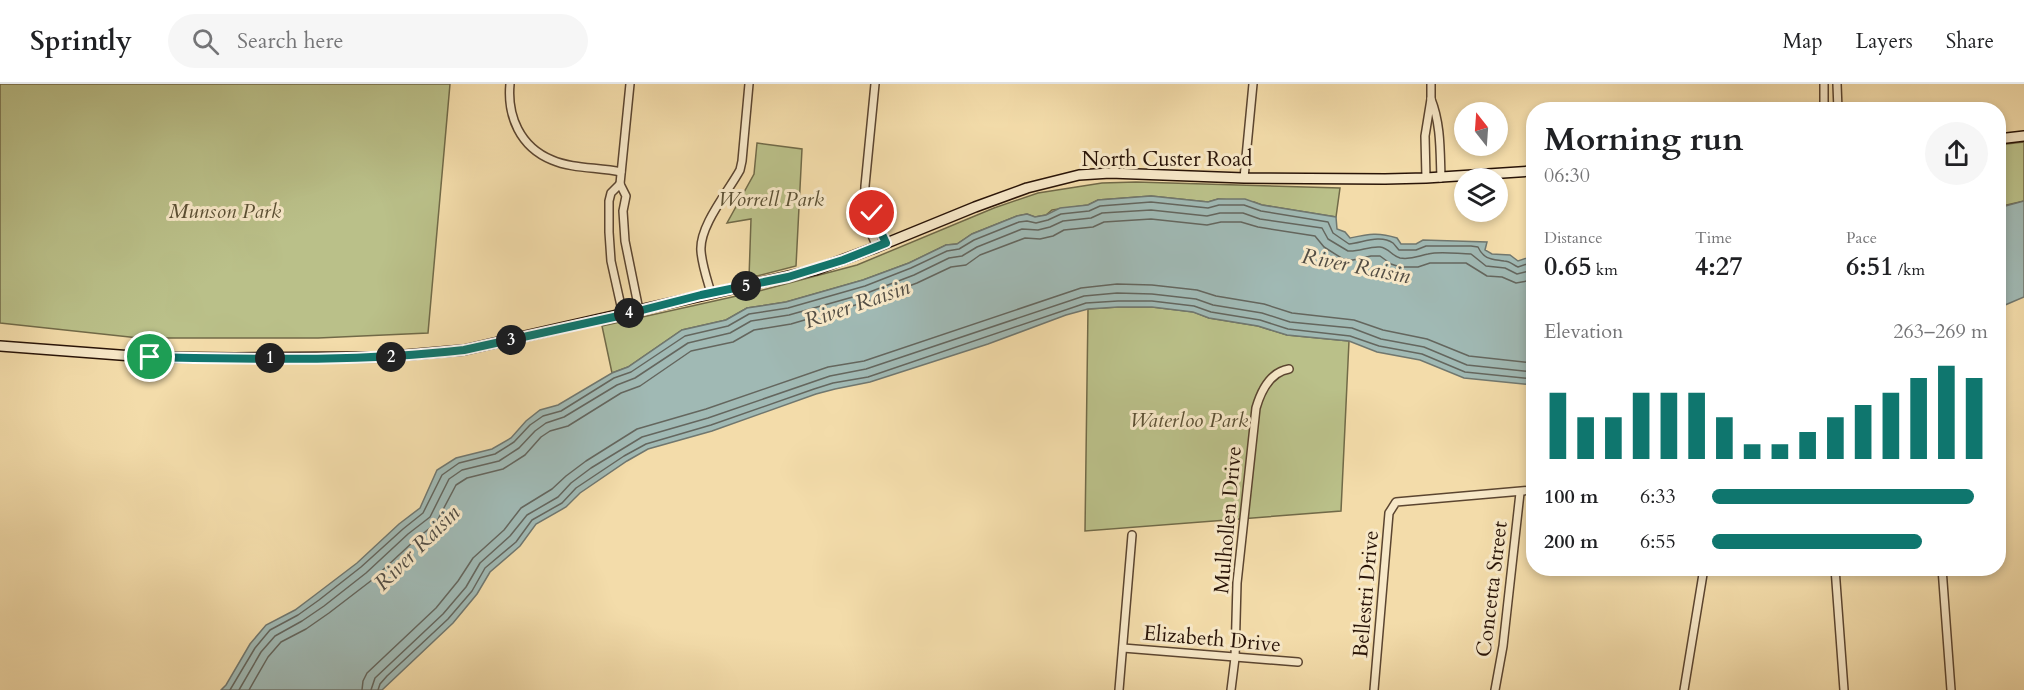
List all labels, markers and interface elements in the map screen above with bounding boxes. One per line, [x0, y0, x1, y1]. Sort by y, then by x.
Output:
search box [168, 14, 588, 68]
text: Sprintly [30, 22, 132, 60]
icon: search [189, 25, 222, 58]
text: Search here [237, 26, 344, 56]
text: Map [1783, 27, 1823, 56]
text: Layers [1856, 27, 1913, 56]
text: Share [1946, 27, 1994, 56]
north arrow [1454, 102, 1508, 156]
map controls [1454, 102, 1508, 222]
text: Morning run [1544, 117, 1744, 162]
button: share [1925, 122, 1988, 185]
street label: North Custer Road [1082, 145, 1252, 174]
text: 06:30 [1544, 162, 1590, 189]
button: layers [1454, 168, 1508, 222]
park label: Worrell Park [718, 185, 825, 214]
pin [846, 187, 897, 238]
icon: check [855, 196, 888, 229]
park label: Munson Park [169, 197, 282, 226]
text: Distance [1544, 227, 1602, 249]
text: Time [1695, 227, 1732, 249]
text: Pace [1846, 227, 1877, 249]
water label: River Raisin [1299, 241, 1413, 291]
text: 0.65 [1544, 249, 1592, 284]
text: 4:27 [1695, 249, 1743, 284]
text: 6:51 [1846, 249, 1894, 284]
text: km [1592, 259, 1618, 281]
text: /km [1894, 259, 1925, 281]
pin: 5 [731, 271, 761, 301]
water label: River Raisin [800, 272, 914, 336]
text: 5 [742, 275, 750, 297]
pin: 4 [614, 298, 644, 328]
text: 4 [625, 302, 633, 324]
text: Elevation [1544, 318, 1623, 345]
text: 263–269 m [1893, 318, 1988, 345]
pin: 3 [496, 325, 526, 355]
text: 3 [507, 329, 515, 351]
pin [124, 331, 175, 382]
icon: arrive [133, 340, 166, 373]
pin: 2 [376, 342, 406, 372]
pin: 1 [255, 343, 285, 373]
text: 2 [387, 346, 395, 368]
text: 1 [266, 347, 274, 369]
park label: Waterloo Park [1130, 406, 1249, 435]
street label: Mulhollen Drive [1207, 445, 1249, 595]
text: 100 m [1544, 483, 1599, 510]
text: 6:33 [1640, 483, 1676, 510]
water label: River Raisin [368, 498, 467, 597]
street label: Concetta Street [1469, 519, 1515, 659]
text: 200 m [1544, 528, 1599, 555]
text: 6:55 [1640, 528, 1676, 555]
street label: Bellestri Drive [1346, 529, 1386, 659]
street label: Elizabeth Drive [1142, 619, 1282, 659]

